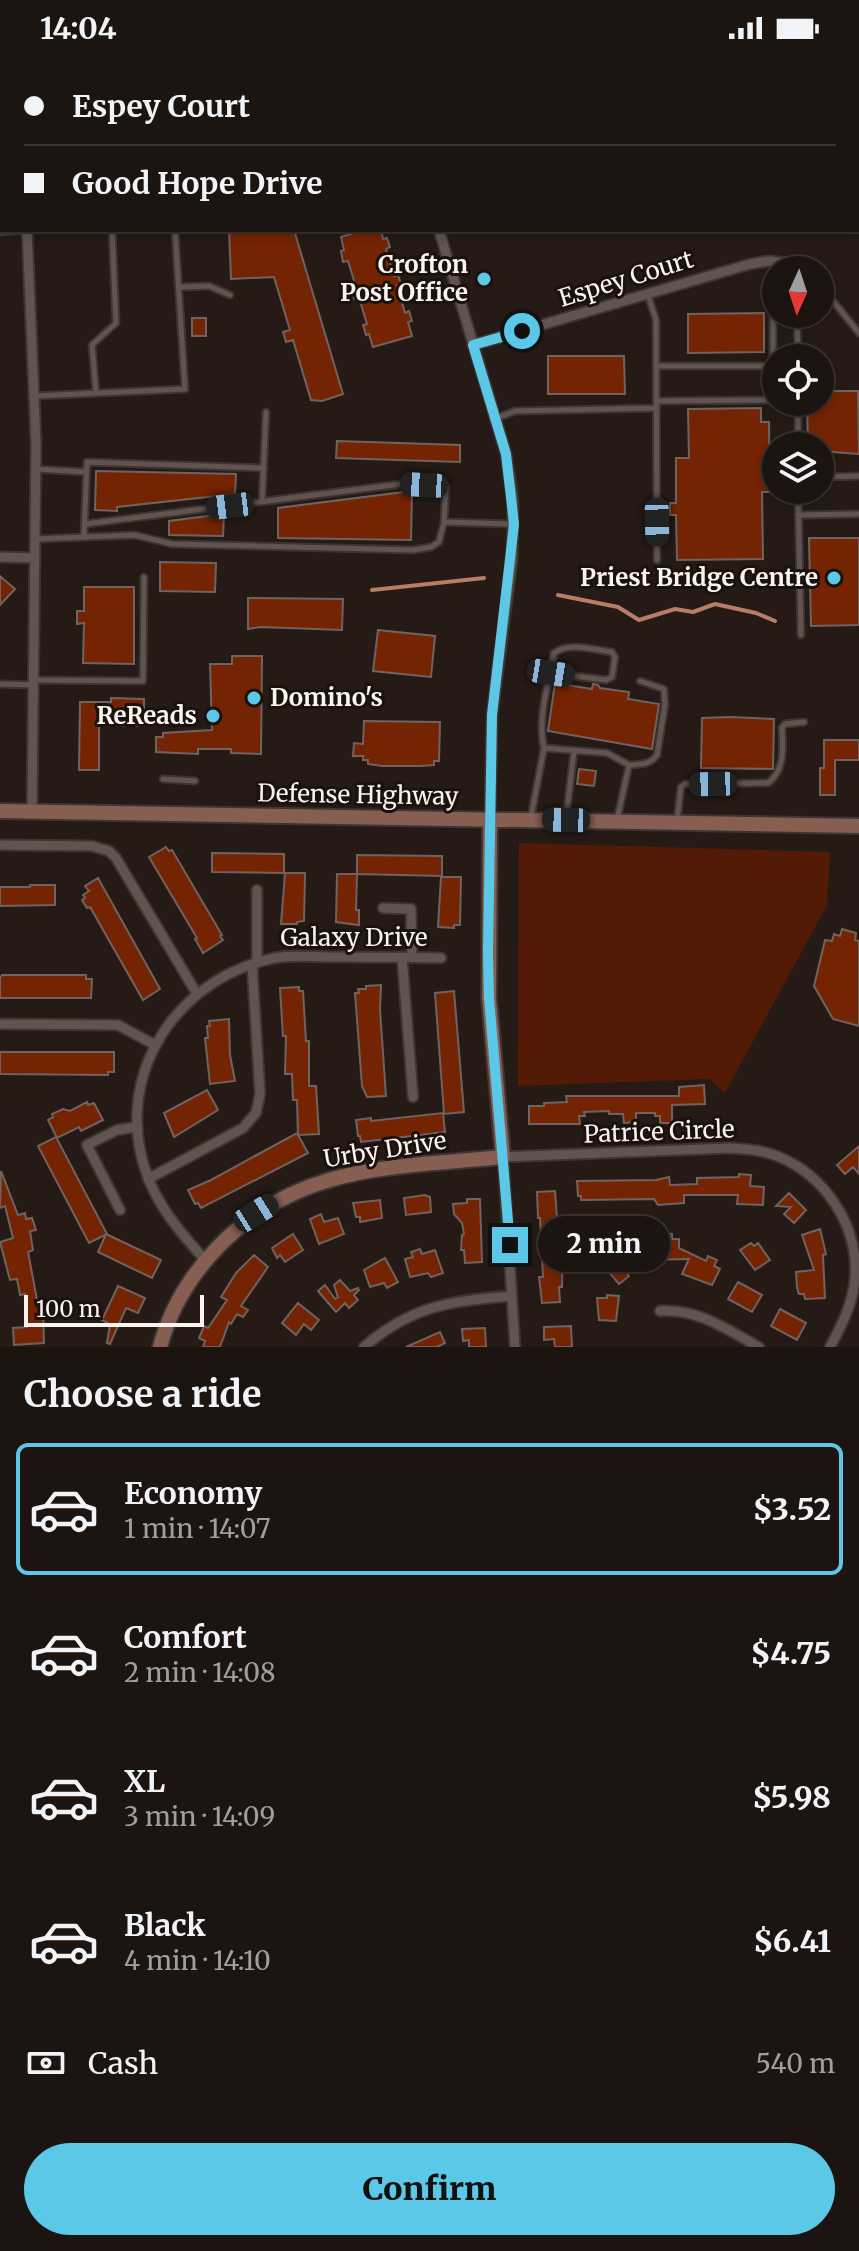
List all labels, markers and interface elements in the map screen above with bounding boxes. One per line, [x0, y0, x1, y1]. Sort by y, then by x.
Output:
text: 14:04 [40, 9, 117, 47]
text: Espey Court [72, 87, 250, 125]
text: Good Hope Drive [72, 164, 322, 202]
street label: Espey Court [555, 243, 698, 314]
place label: Crofton Post Office [340, 249, 468, 308]
north arrow [762, 256, 834, 328]
map controls [762, 256, 834, 504]
marker: Crofton Post Office [475, 270, 493, 288]
route start [504, 313, 540, 349]
button: locate [762, 344, 834, 416]
button: layers [762, 432, 834, 504]
car [399, 472, 449, 498]
car [205, 491, 255, 521]
car [645, 498, 669, 546]
place label: Priest Bridge Centre [580, 562, 818, 593]
marker: Priest Bridge Centre [825, 569, 843, 587]
car [525, 657, 577, 689]
place label: Domino's [270, 682, 383, 713]
marker: Domino's [245, 689, 263, 707]
place label: ReReads [96, 700, 197, 731]
marker: ReReads [204, 707, 222, 725]
car [689, 772, 737, 796]
street label: Defense Highway [257, 777, 459, 812]
car [542, 808, 590, 832]
street label: Galaxy Drive [280, 922, 428, 953]
street label: Patrice Circle [583, 1113, 735, 1150]
street label: Urby Drive [321, 1125, 449, 1175]
car [229, 1190, 283, 1236]
callout: 2 min [538, 1217, 670, 1273]
route end [492, 1227, 528, 1263]
text: 2 min [567, 1227, 641, 1260]
scale bar [24, 1291, 204, 1327]
text: 100 m [36, 1295, 101, 1323]
text: Choose a ride [24, 1372, 261, 1417]
icon: car [28, 1473, 100, 1545]
text: Economy [124, 1474, 262, 1512]
text: $3.52 [753, 1490, 831, 1528]
text: 1 min · 14:07 [124, 1512, 271, 1545]
icon: car [28, 1617, 100, 1689]
text: Comfort [124, 1618, 247, 1656]
text: $4.75 [750, 1634, 831, 1672]
text: 2 min · 14:08 [124, 1656, 276, 1689]
icon: car [28, 1761, 100, 1833]
text: XL [124, 1762, 165, 1800]
text: $5.98 [752, 1778, 831, 1816]
text: 3 min · 14:09 [124, 1800, 275, 1833]
icon: car [28, 1905, 100, 1977]
text: Black [124, 1906, 206, 1944]
text: $6.41 [753, 1922, 831, 1960]
text: 4 min · 14:10 [124, 1944, 271, 1977]
icon: cash [24, 2041, 68, 2085]
text: Cash [88, 2044, 158, 2082]
text: 540 m [756, 2047, 835, 2080]
button: Confirm [24, 2143, 835, 2235]

